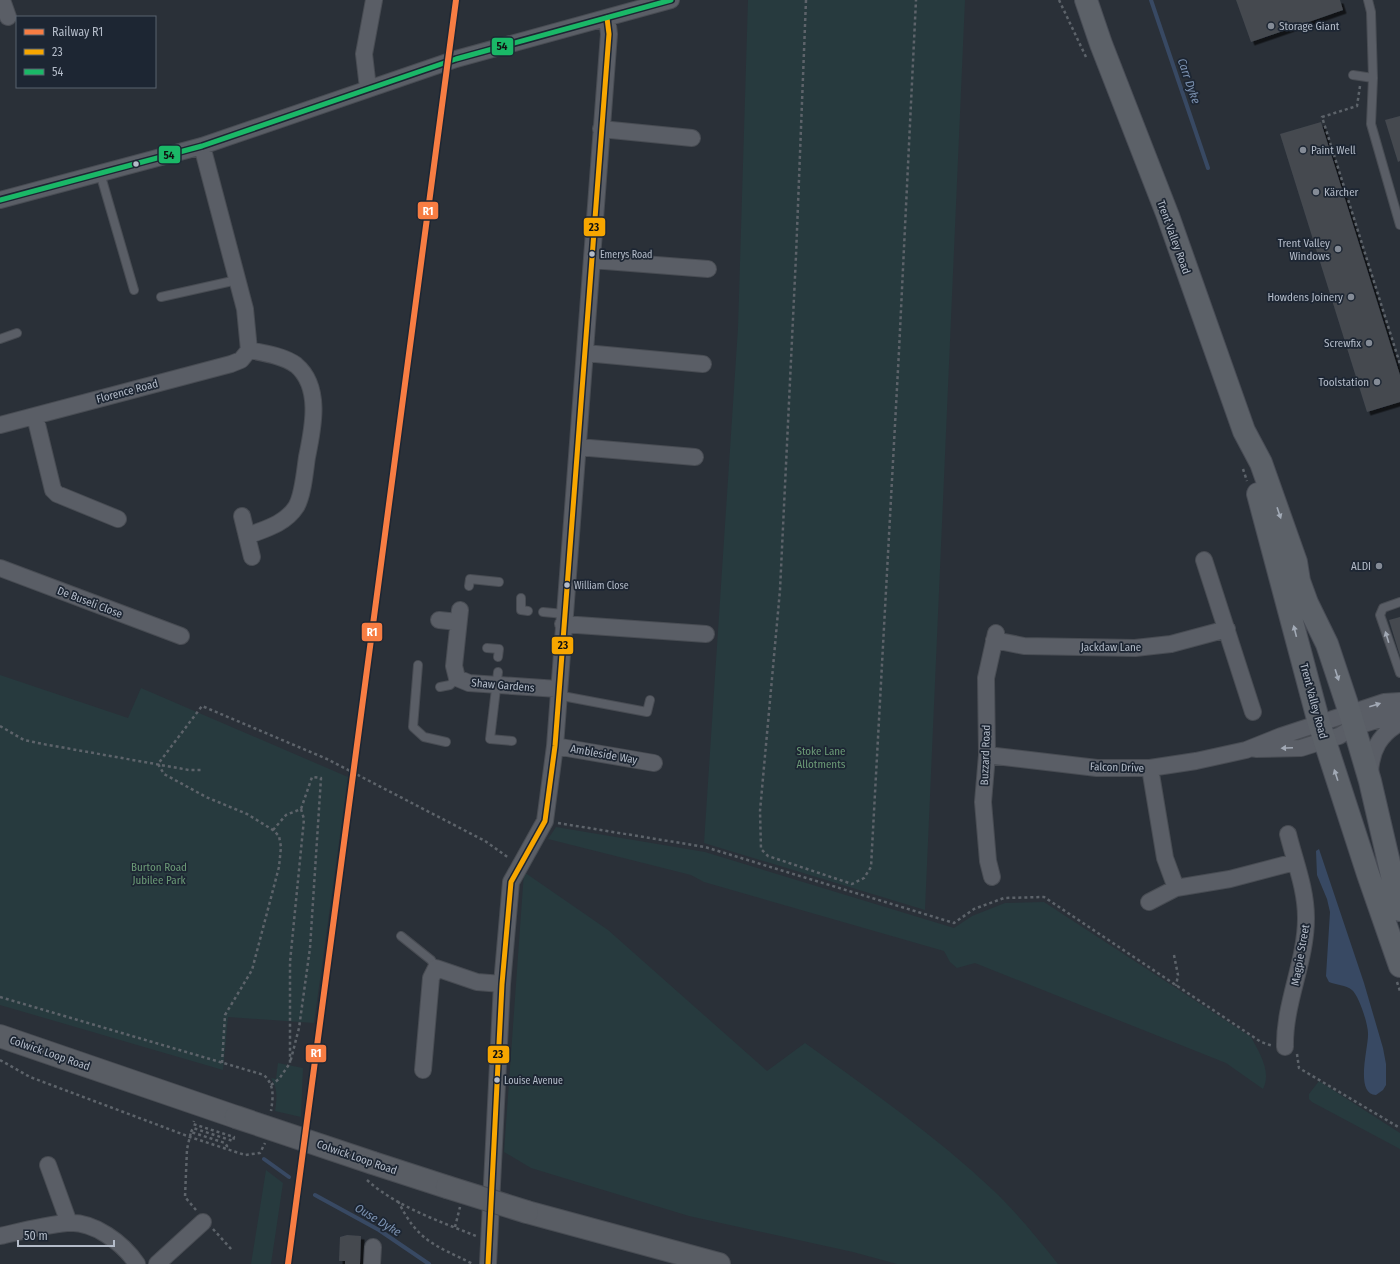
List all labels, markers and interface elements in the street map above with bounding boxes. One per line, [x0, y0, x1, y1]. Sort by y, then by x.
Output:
legend [16, 16, 156, 88]
place label: Storage Giant [1279, 20, 1340, 33]
marker: Storage Giant [1266, 21, 1276, 31]
text: Railway R1 [52, 25, 103, 39]
line badge: 54 [491, 37, 514, 56]
text: 54 [496, 40, 508, 53]
text: 23 [52, 45, 63, 59]
water label: Carr Dyke [1175, 56, 1203, 106]
text: 54 [52, 65, 64, 79]
place label: Paint Well [1311, 144, 1356, 157]
line badge: 54 [158, 145, 181, 164]
marker: Paint Well [1298, 145, 1308, 155]
text: 54 [163, 149, 175, 162]
unlabelled marker [131, 159, 141, 169]
place label: Kärcher [1324, 186, 1359, 199]
marker: Kärcher [1311, 187, 1321, 197]
street label: Trent Valley Road [1154, 198, 1193, 276]
line badge: R1 [417, 201, 439, 220]
text: R1 [423, 205, 433, 218]
line badge: 23 [583, 217, 606, 237]
text: 23 [588, 221, 599, 234]
place label: Trent Valley Windows [1278, 237, 1330, 263]
marker: Trent Valley Windows [1333, 244, 1343, 254]
marker: Emerys Road [587, 249, 597, 259]
place label: Emerys Road [600, 249, 652, 261]
place label: Howdens Joinery [1267, 291, 1343, 304]
marker: Howdens Joinery [1346, 292, 1356, 302]
place label: Screwfix [1324, 337, 1361, 350]
marker: Screwfix [1364, 338, 1374, 348]
place label: Toolstation [1318, 376, 1369, 389]
street label: Florence Road [95, 377, 159, 406]
marker: Toolstation [1372, 377, 1382, 387]
one-way arrow [1276, 508, 1282, 520]
place label: ALDI [1351, 560, 1371, 573]
marker: ALDI [1374, 561, 1384, 571]
marker: William Close [562, 580, 572, 590]
place label: William Close [574, 580, 629, 592]
street label: De Buseli Close [55, 584, 124, 621]
line badge: R1 [361, 622, 383, 642]
one-way arrow [1292, 625, 1298, 637]
text: R1 [367, 626, 377, 639]
one-way arrow [1384, 631, 1390, 643]
line badge: 23 [551, 636, 574, 655]
text: 23 [557, 639, 568, 652]
street label: Jackdaw Lane [1081, 641, 1141, 654]
street label: Trent Valley Road [1297, 662, 1330, 740]
one-way arrow [1334, 669, 1340, 681]
street label: Shaw Gardens [471, 676, 535, 695]
one-way arrow [1369, 702, 1381, 708]
street label: Buzzard Road [978, 725, 993, 785]
street label: Ambleside Way [569, 742, 639, 767]
park label: Stoke Lane Allotments [796, 745, 846, 771]
one-way arrow [1281, 745, 1293, 752]
street label: Falcon Drive [1090, 760, 1144, 775]
one-way arrow [1332, 769, 1338, 781]
park label: Burton Road Jubilee Park [131, 861, 187, 887]
street label: Magpie Street [1289, 923, 1312, 987]
street label: Colwick Loop Road [8, 1034, 92, 1073]
line badge: R1 [305, 1044, 327, 1063]
line badge: 23 [487, 1045, 510, 1064]
text: R1 [311, 1047, 321, 1060]
text: 23 [492, 1048, 503, 1061]
marker: Louise Avenue [492, 1075, 502, 1085]
place label: Louise Avenue [504, 1075, 563, 1087]
street label: Colwick Loop Road [315, 1138, 399, 1177]
water label: Ouse Dyke [352, 1201, 404, 1239]
scale bar [18, 1222, 114, 1248]
text: 50 m [24, 1229, 48, 1243]

